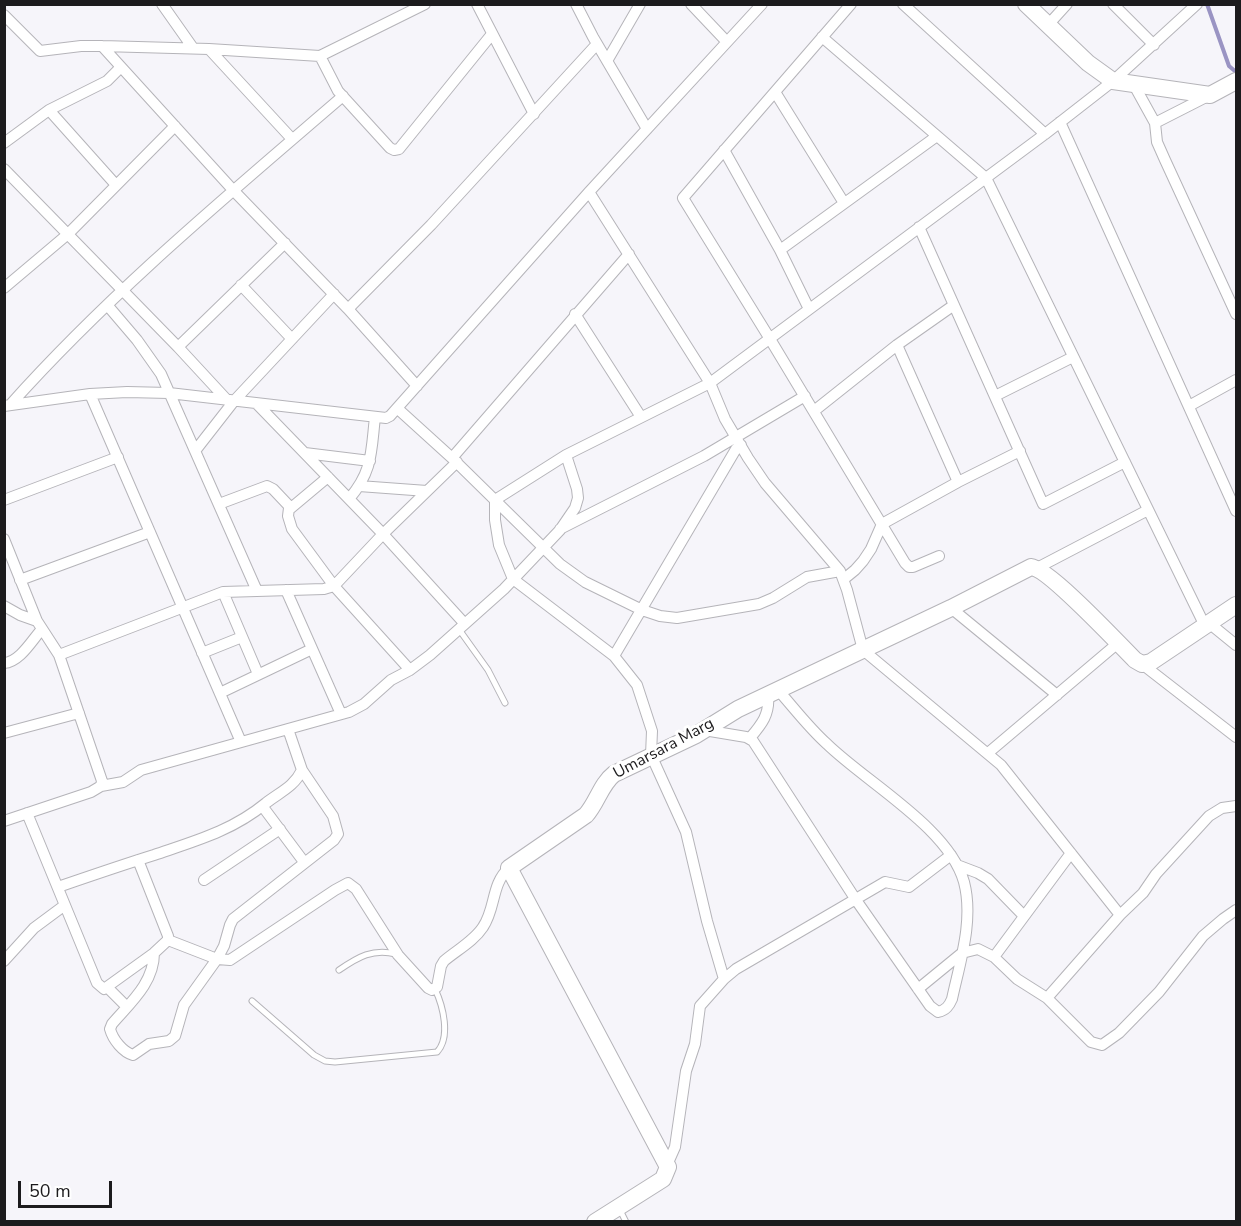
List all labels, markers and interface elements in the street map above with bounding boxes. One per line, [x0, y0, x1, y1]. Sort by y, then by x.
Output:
street label: Umarsara Marg [610, 714, 718, 784]
scale bar [21, 1169, 116, 1207]
text: 50 m [29, 1179, 71, 1203]

